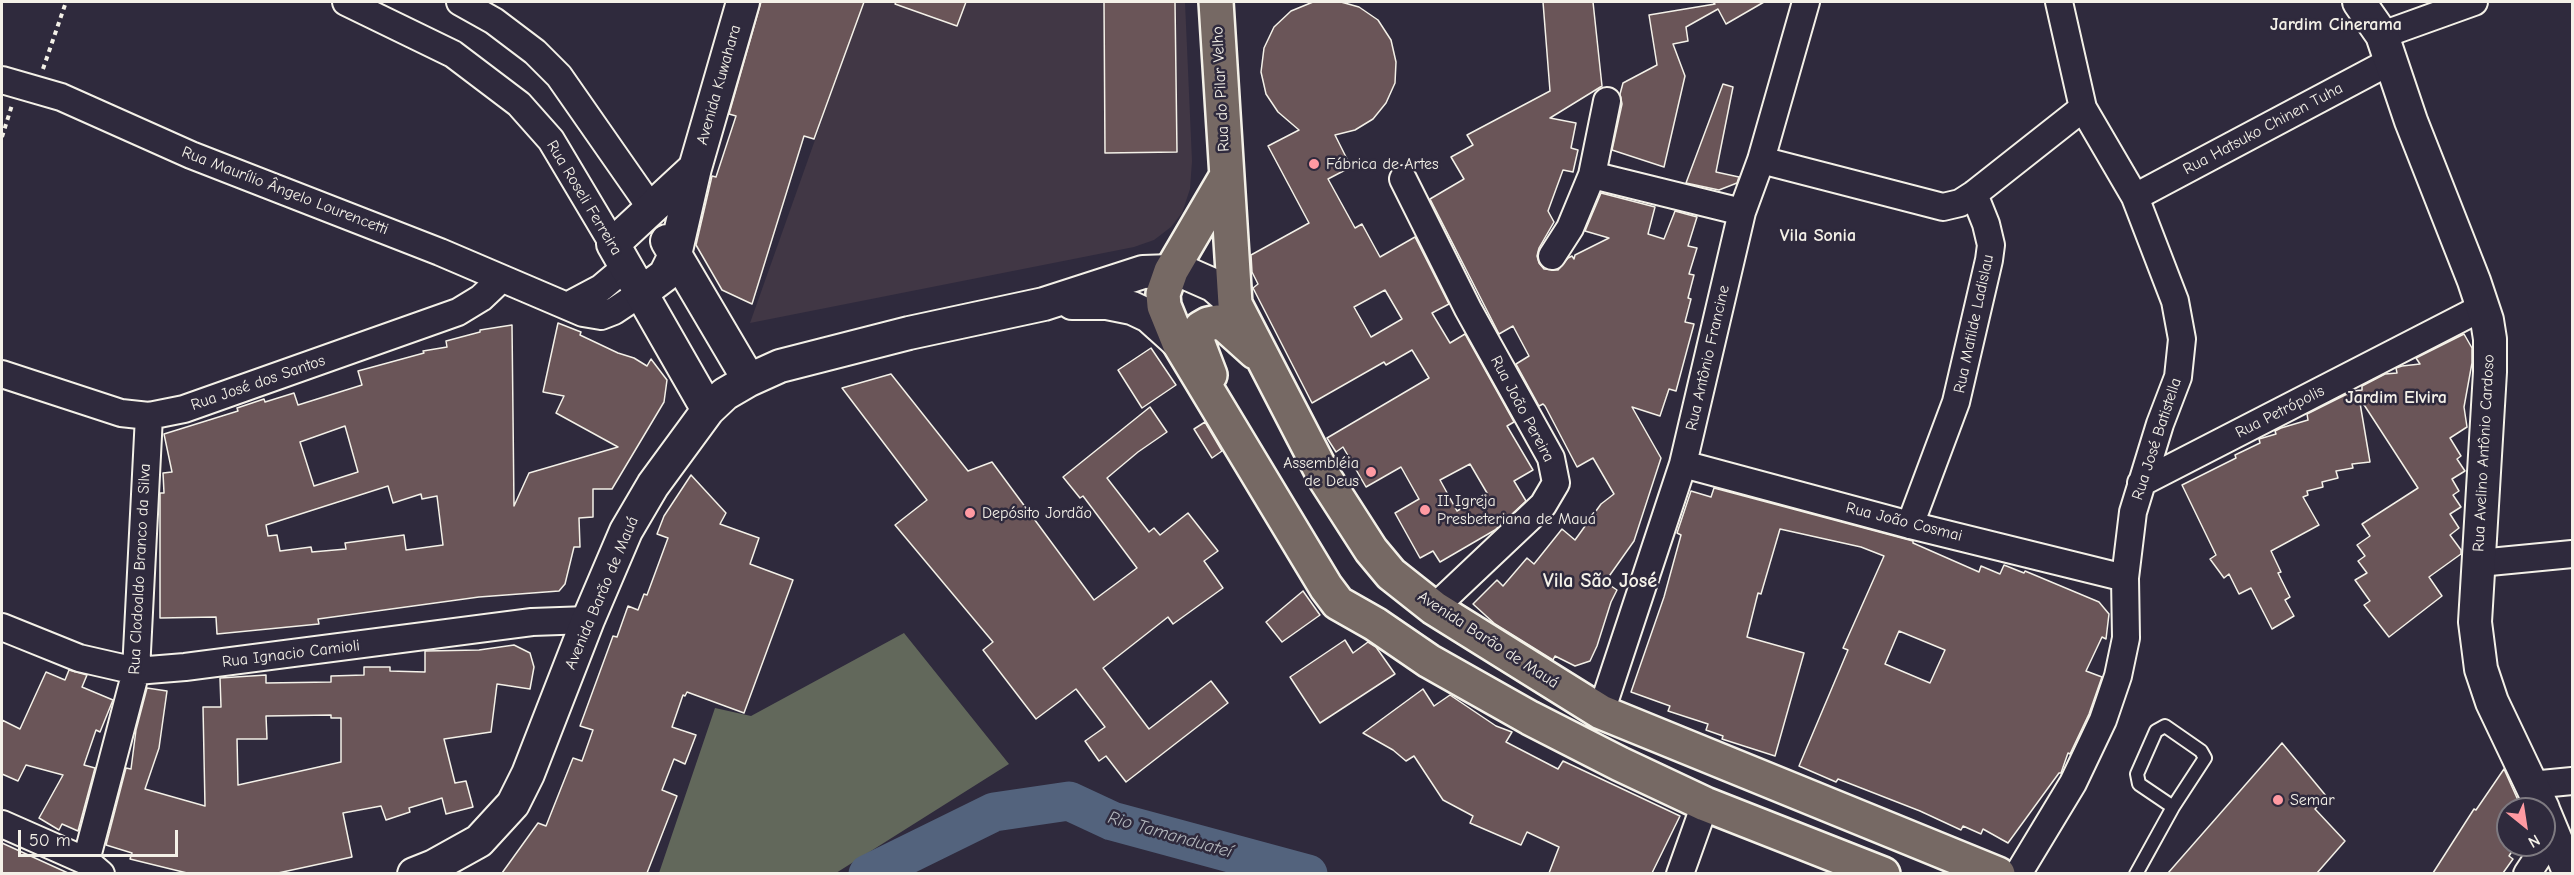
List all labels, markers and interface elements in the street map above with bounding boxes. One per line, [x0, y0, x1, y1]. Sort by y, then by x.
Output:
district label: Jardim Cinerama [2270, 14, 2402, 36]
street label: Avenida Kuwahara [693, 23, 745, 147]
street label: Rua do Pilar Velho [1208, 26, 1234, 152]
street label: Rua Hatsuko Chinen Tuha [2180, 79, 2346, 179]
street label: Rua Roseli Ferreira [542, 137, 626, 259]
street label: Rua Maurílio Ângelo Lourencetti [179, 143, 391, 239]
place label: Fábrica de Artes [1326, 154, 1439, 174]
marker: Fábrica de Artes [1307, 157, 1321, 171]
district label: Vila Sonia [1780, 225, 1856, 247]
street label: Rua Matilde Ladislau [1950, 253, 1998, 395]
street label: Rua Antônio Francine [1682, 283, 1734, 433]
street label: Rua José dos Santos [188, 351, 328, 415]
street label: Rua João Pereira [1486, 353, 1558, 465]
street label: Rua Avelino Antônio Cardoso [2469, 354, 2499, 552]
street label: Rua José Batistella [2128, 375, 2186, 503]
street label: Rua Petrópolis [2232, 381, 2328, 443]
district label: Jardim Elvira [2345, 387, 2447, 409]
place label: Assembléia de Deus [1283, 453, 1359, 491]
street label: Rua Clodoaldo Branco da Silva [125, 463, 155, 675]
marker: Assembléia de Deus [1364, 465, 1378, 479]
place label: II Igreja Presbeteriana de Mauá [1437, 491, 1596, 529]
street label: Rua João Cosmai [1844, 498, 1964, 546]
place label: Depósito Jordão [982, 503, 1092, 523]
marker: II Igreja Presbeteriana de Mauá [1418, 503, 1432, 517]
marker: Depósito Jordão [963, 506, 977, 520]
street label: Avenida Barão de Mauá [561, 514, 643, 672]
district label: Vila São José [1543, 569, 1657, 593]
street label: Avenida Barão de Mauá [1414, 587, 1562, 693]
street label: Rua Ignacio Camioli [221, 636, 361, 672]
place label: Semar [2290, 790, 2335, 810]
marker: Semar [2271, 793, 2285, 807]
north arrow [2496, 797, 2556, 857]
water label: Rio Tamanduateí [1105, 807, 1235, 863]
scale bar [21, 818, 182, 856]
text: 50 m [29, 830, 71, 851]
text: N [2525, 830, 2543, 851]

